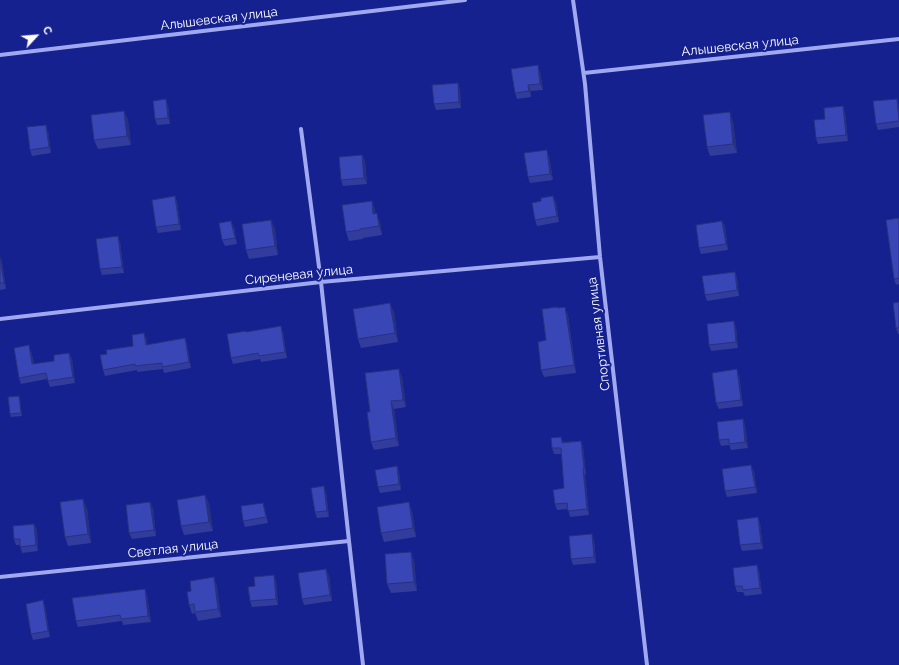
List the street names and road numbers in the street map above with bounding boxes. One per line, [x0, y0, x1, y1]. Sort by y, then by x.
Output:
street label: Алышевская улица [160, 4, 278, 34]
street label: Алышевская улица [681, 32, 799, 60]
street label: Сиреневая улица [244, 262, 354, 288]
street label: Спортивная улица [584, 276, 614, 392]
street label: Светлая улица [127, 536, 219, 562]

